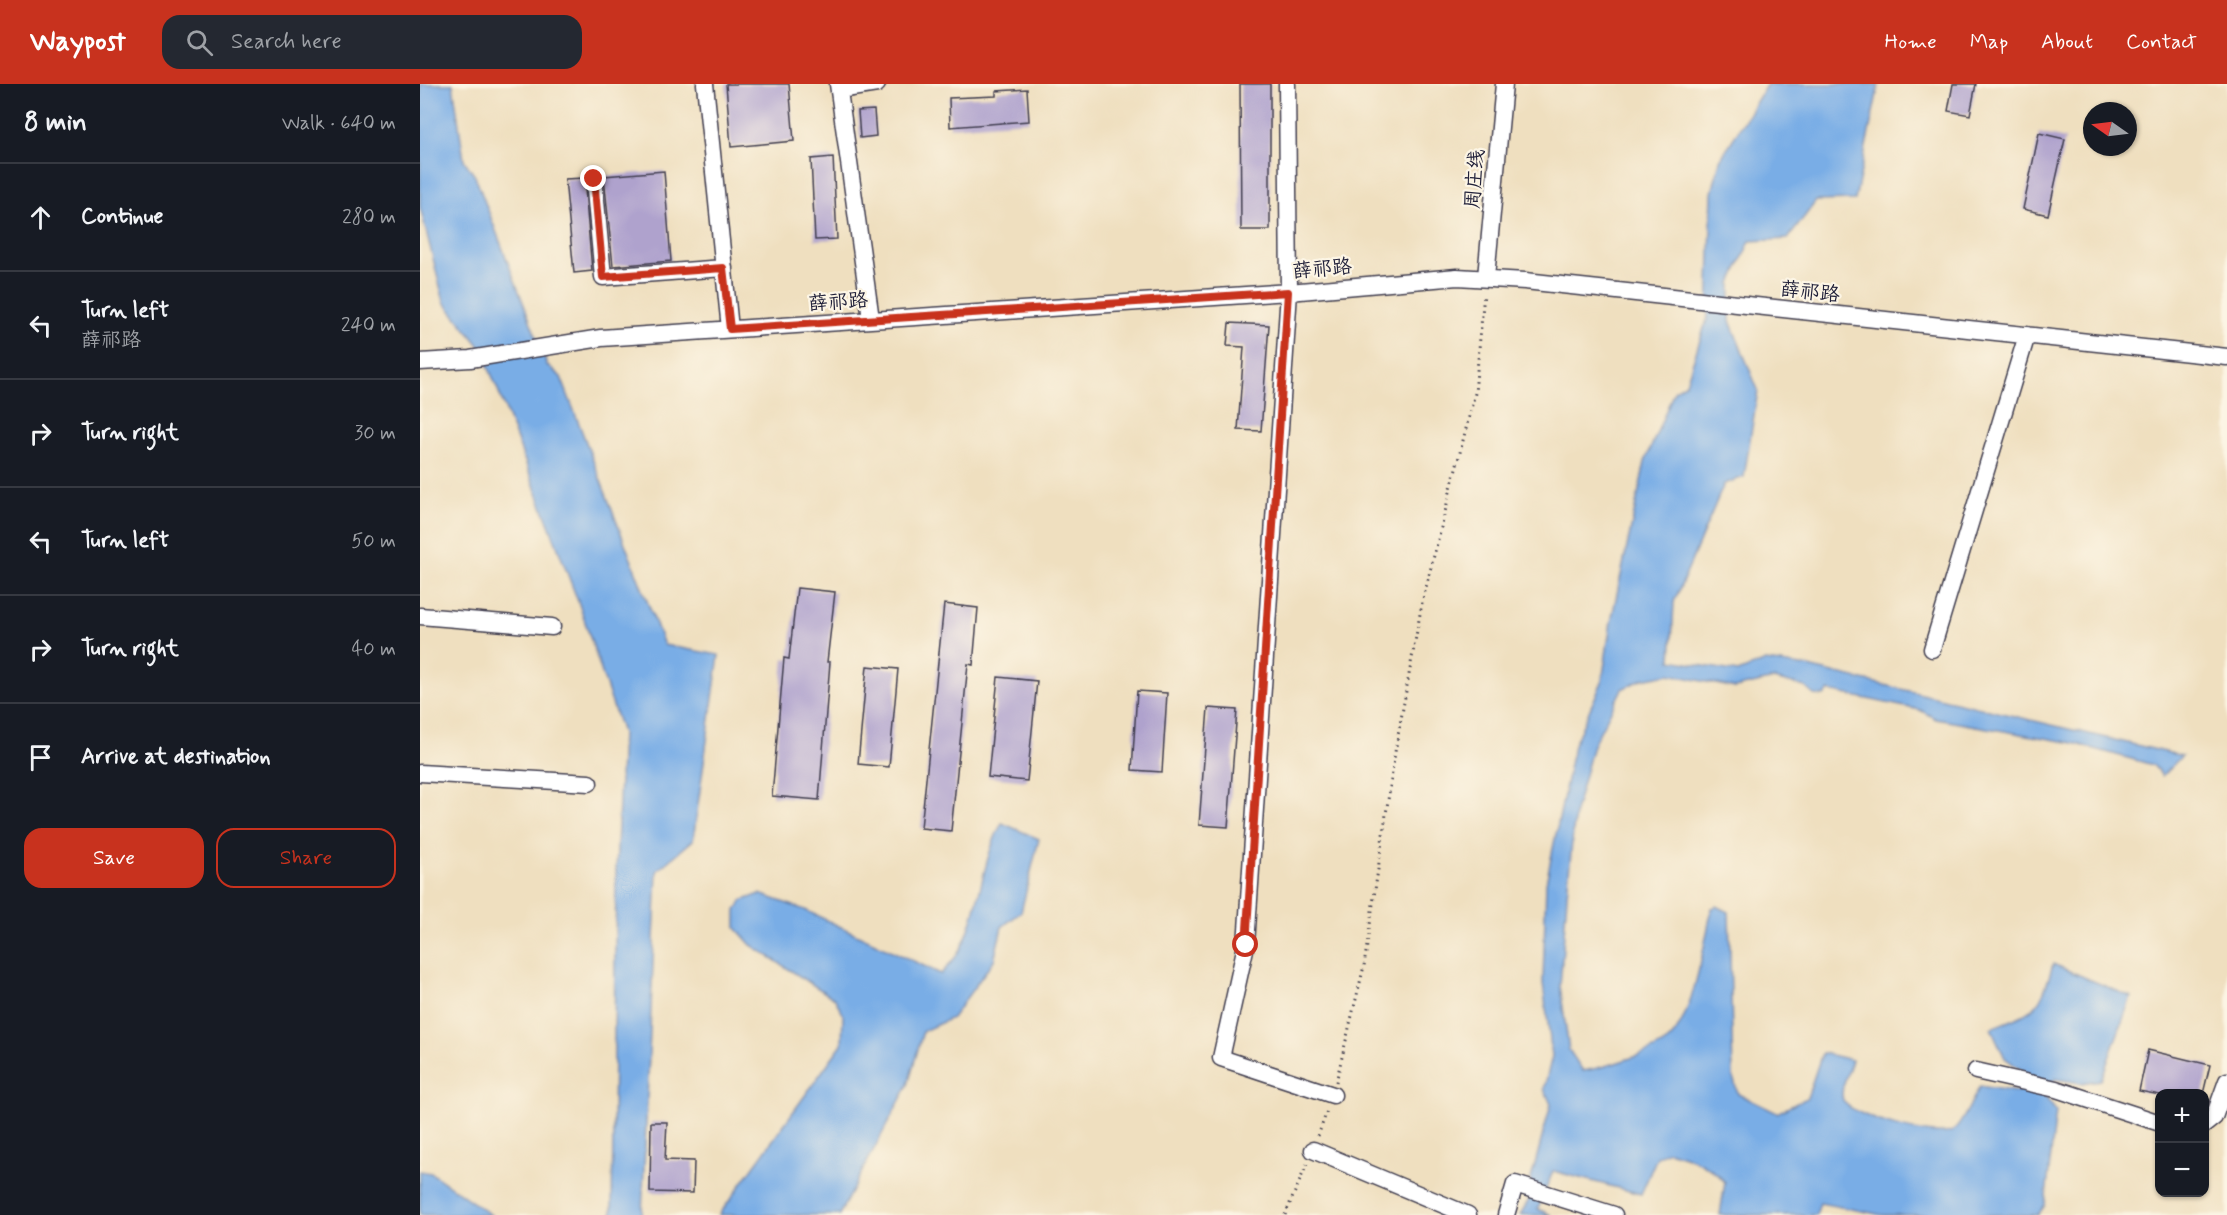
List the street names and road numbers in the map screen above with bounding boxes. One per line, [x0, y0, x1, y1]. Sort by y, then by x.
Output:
street label: 周庄线 [1459, 148, 1492, 210]
street label: 薛祁路 [1291, 253, 1354, 286]
street label: 薛祁路 [1779, 276, 1842, 309]
street label: 薛祁路 [807, 287, 870, 318]

